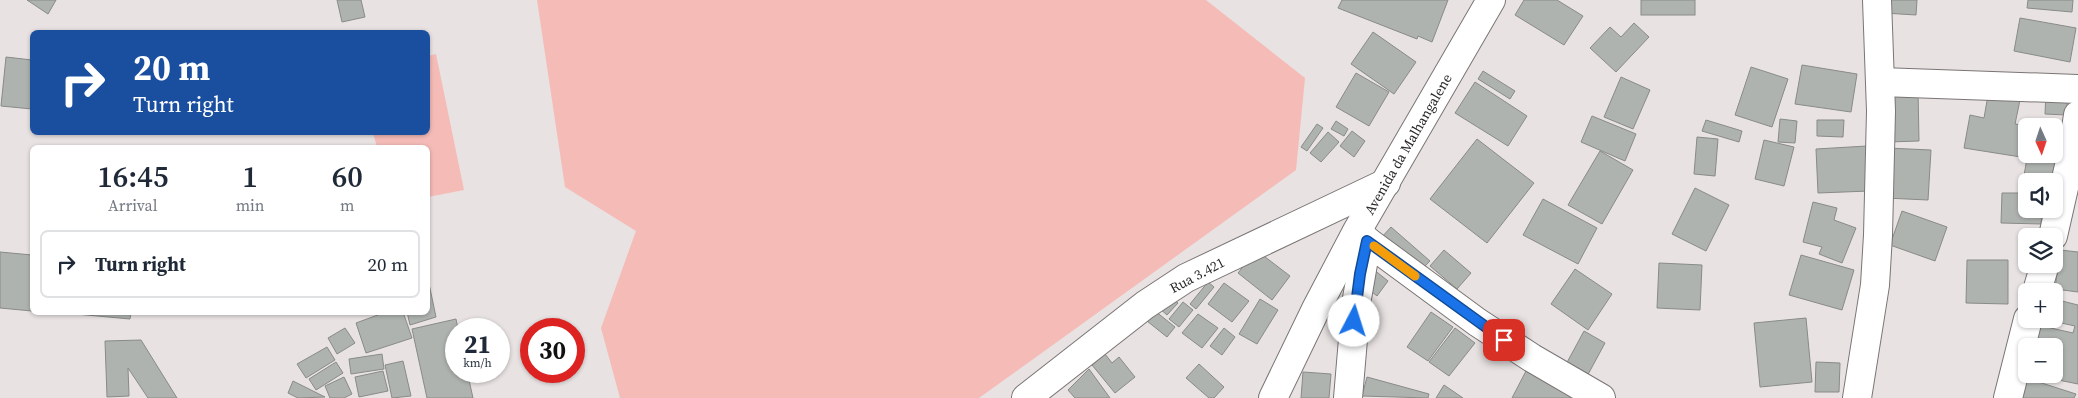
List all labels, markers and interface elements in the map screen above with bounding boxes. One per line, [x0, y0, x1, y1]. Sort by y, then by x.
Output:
text: 20 m [133, 44, 210, 92]
icon: right [50, 50, 115, 115]
street label: Avenida da Malhangalene [1359, 70, 1457, 218]
text: Turn right [133, 89, 234, 119]
north arrow [2018, 118, 2062, 162]
map controls [2018, 118, 2063, 383]
text: 16:45 [97, 156, 169, 197]
text: 1 [242, 156, 258, 197]
text: 60 [332, 156, 363, 197]
button: sound [2018, 173, 2063, 218]
text: Arrival [108, 194, 158, 216]
text: min [236, 194, 265, 216]
text: m [340, 194, 354, 216]
button: layers [2018, 228, 2063, 273]
icon: right [52, 250, 80, 278]
text: Turn right [95, 251, 186, 277]
text: 20 m [367, 251, 408, 277]
street label: Rua 3.421 [1166, 252, 1228, 298]
button: + [2018, 283, 2063, 328]
position arrow [1327, 294, 1379, 346]
speed limit sign: 30 [520, 318, 585, 383]
pin [1483, 319, 1525, 361]
icon: arrive [1490, 326, 1518, 354]
text: 21 [464, 327, 491, 361]
button: − [2018, 338, 2063, 383]
text: km/h [463, 355, 492, 371]

